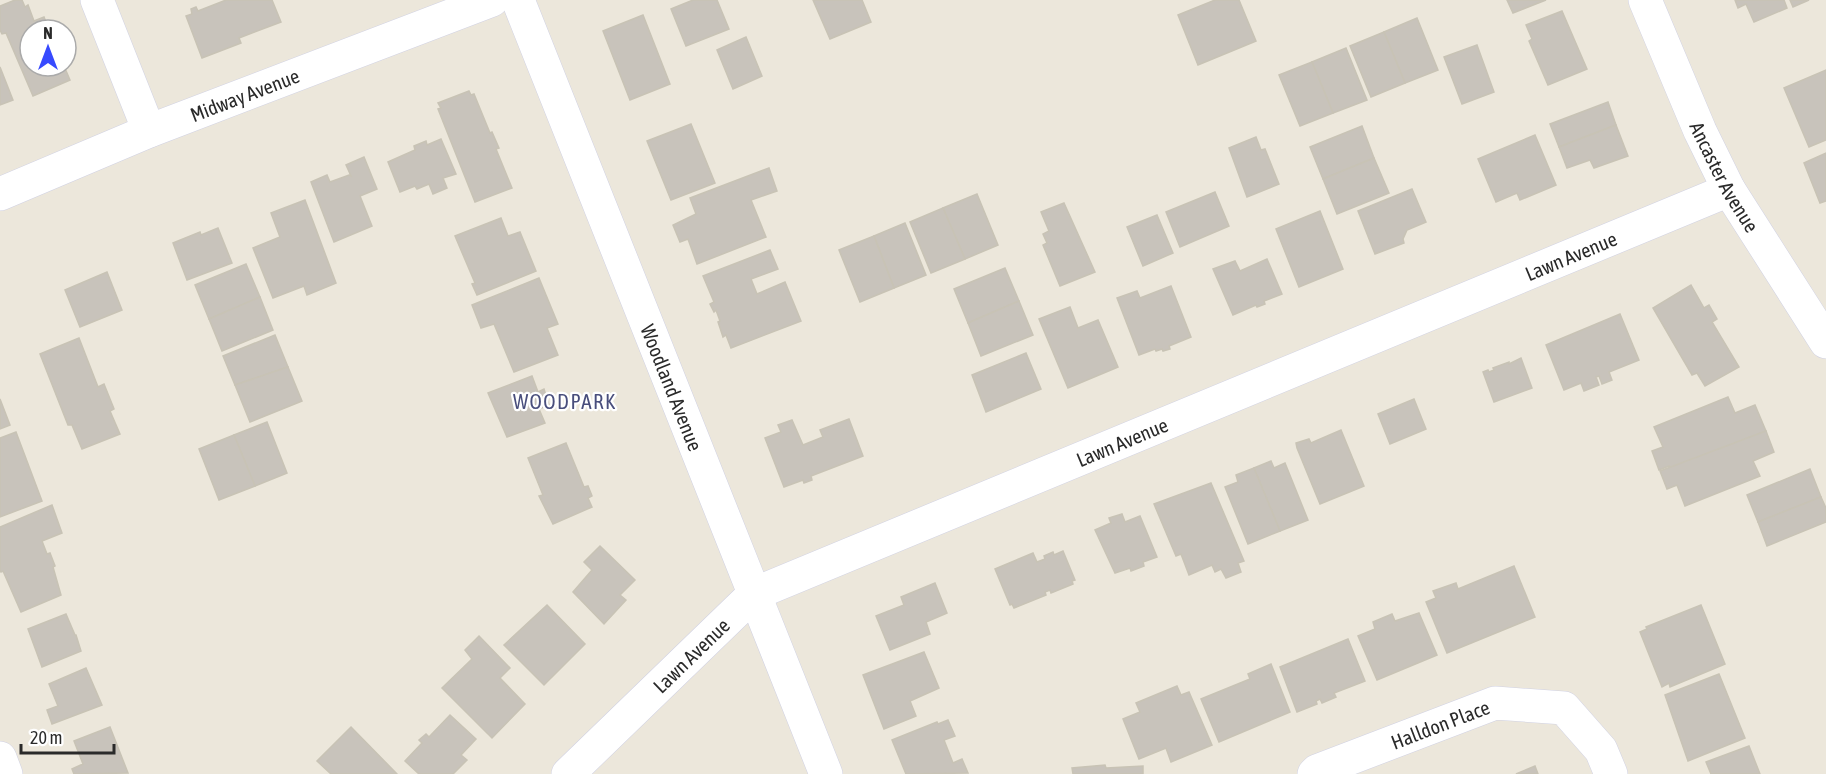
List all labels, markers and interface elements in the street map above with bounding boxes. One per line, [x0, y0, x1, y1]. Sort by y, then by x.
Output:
north arrow [18, 18, 78, 78]
text: N [43, 24, 53, 42]
street label: Midway Avenue [187, 63, 302, 126]
street label: Ancaster Avenue [1686, 118, 1764, 236]
street label: Lawn Avenue [1522, 226, 1620, 285]
street label: Woodland Avenue [637, 321, 708, 454]
district label: WOODPARK [513, 389, 617, 413]
street label: Lawn Avenue [1073, 412, 1171, 471]
street label: Lawn Avenue [648, 613, 734, 697]
street label: Halldon Place [1388, 695, 1493, 753]
scale bar [21, 717, 114, 755]
text: 20 m [30, 727, 62, 748]

